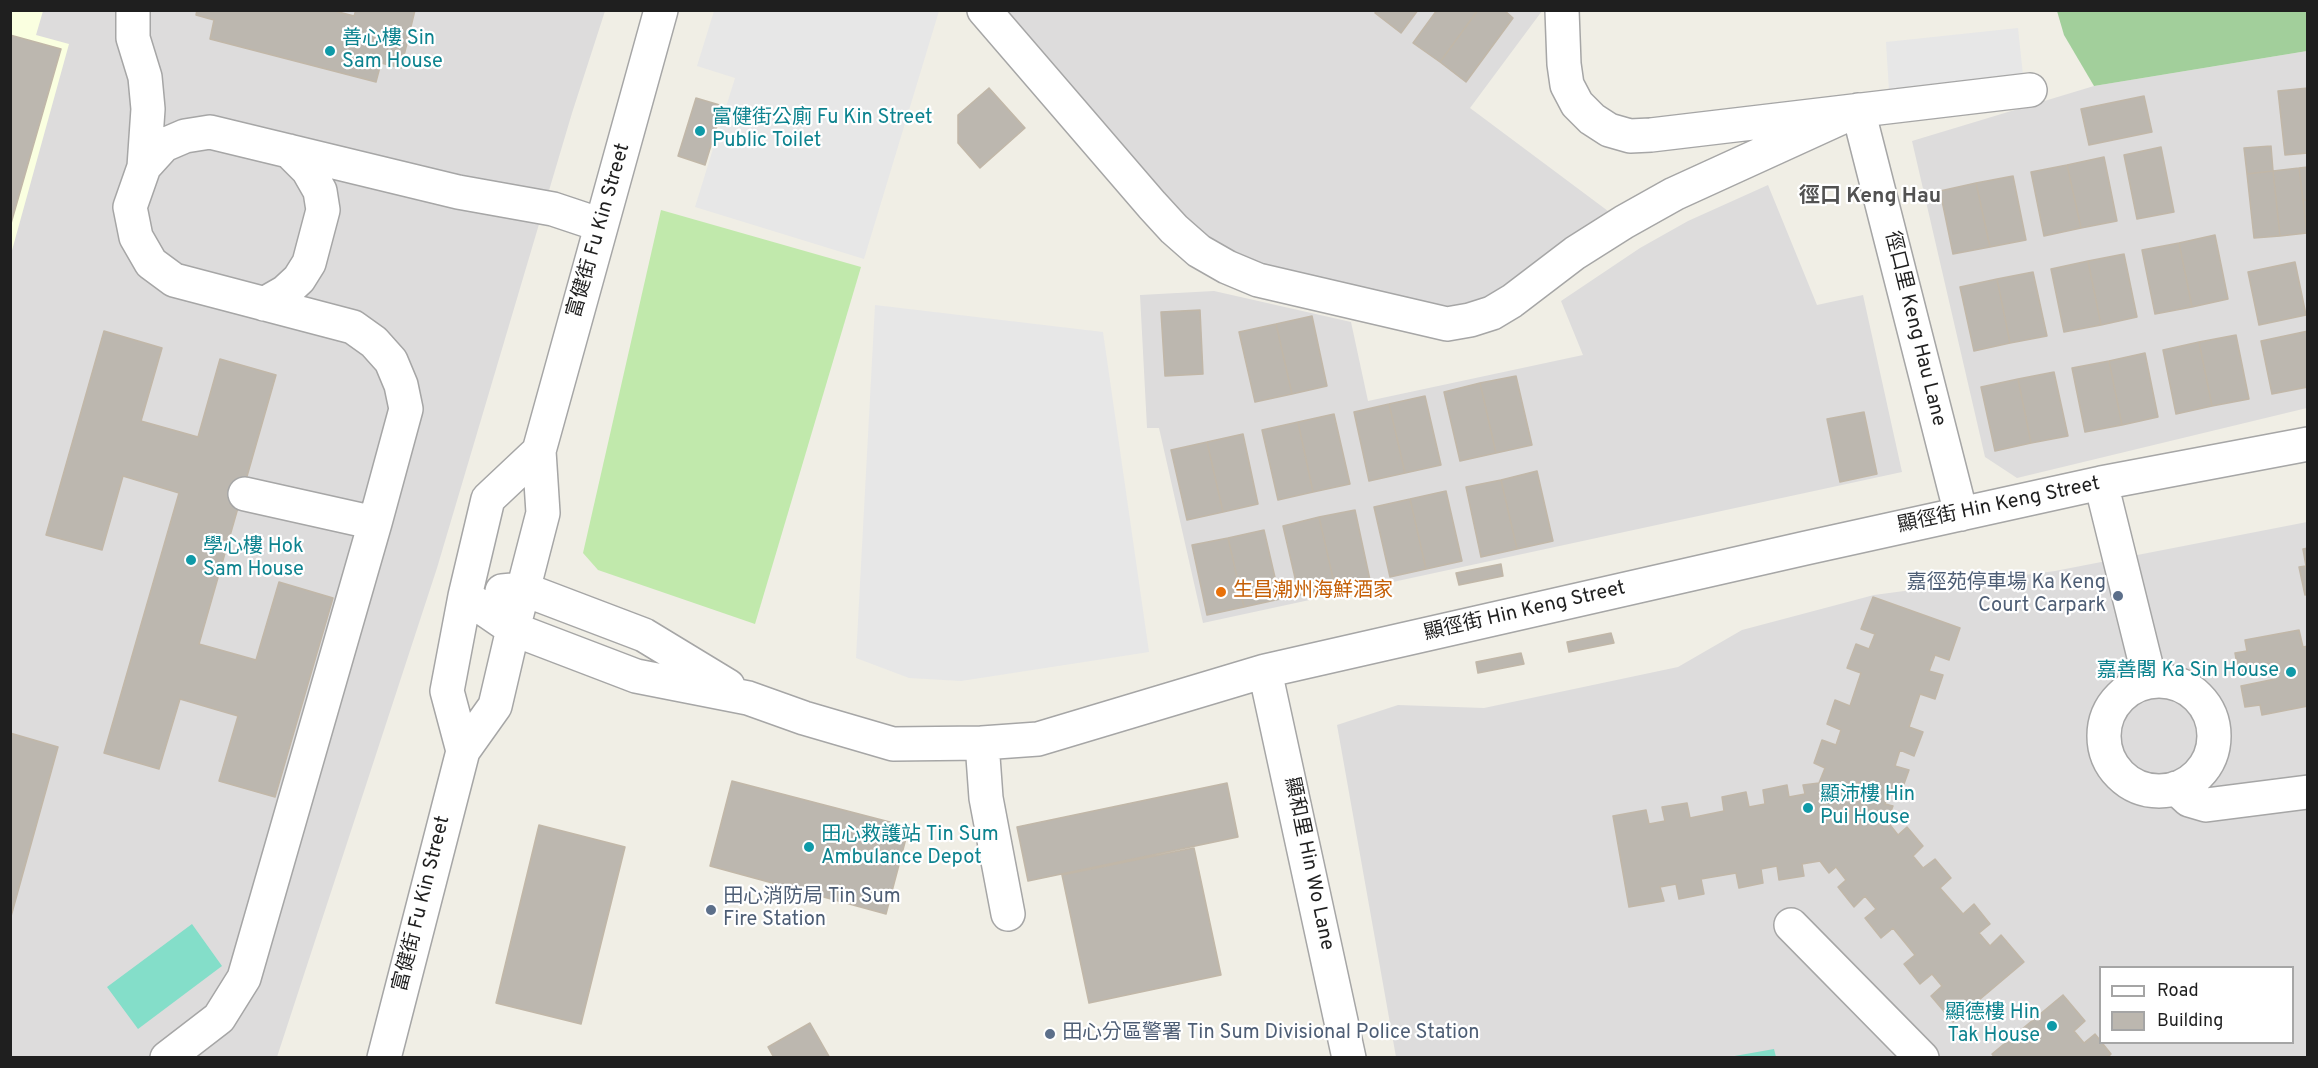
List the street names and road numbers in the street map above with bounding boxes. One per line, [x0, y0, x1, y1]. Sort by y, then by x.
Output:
street label: 富健街 Fu Kin Street [564, 141, 636, 321]
street label: 徑口里 Keng Hau Lane [1878, 229, 1950, 429]
street label: 顯徑街 Hin Keng Street [1896, 473, 2102, 539]
street label: 顯徑街 Hin Keng Street [1422, 577, 1628, 647]
street label: 顯和里 Hin Wo Lane [1278, 775, 1338, 953]
street label: 富健街 Fu Kin Street [390, 814, 456, 994]

